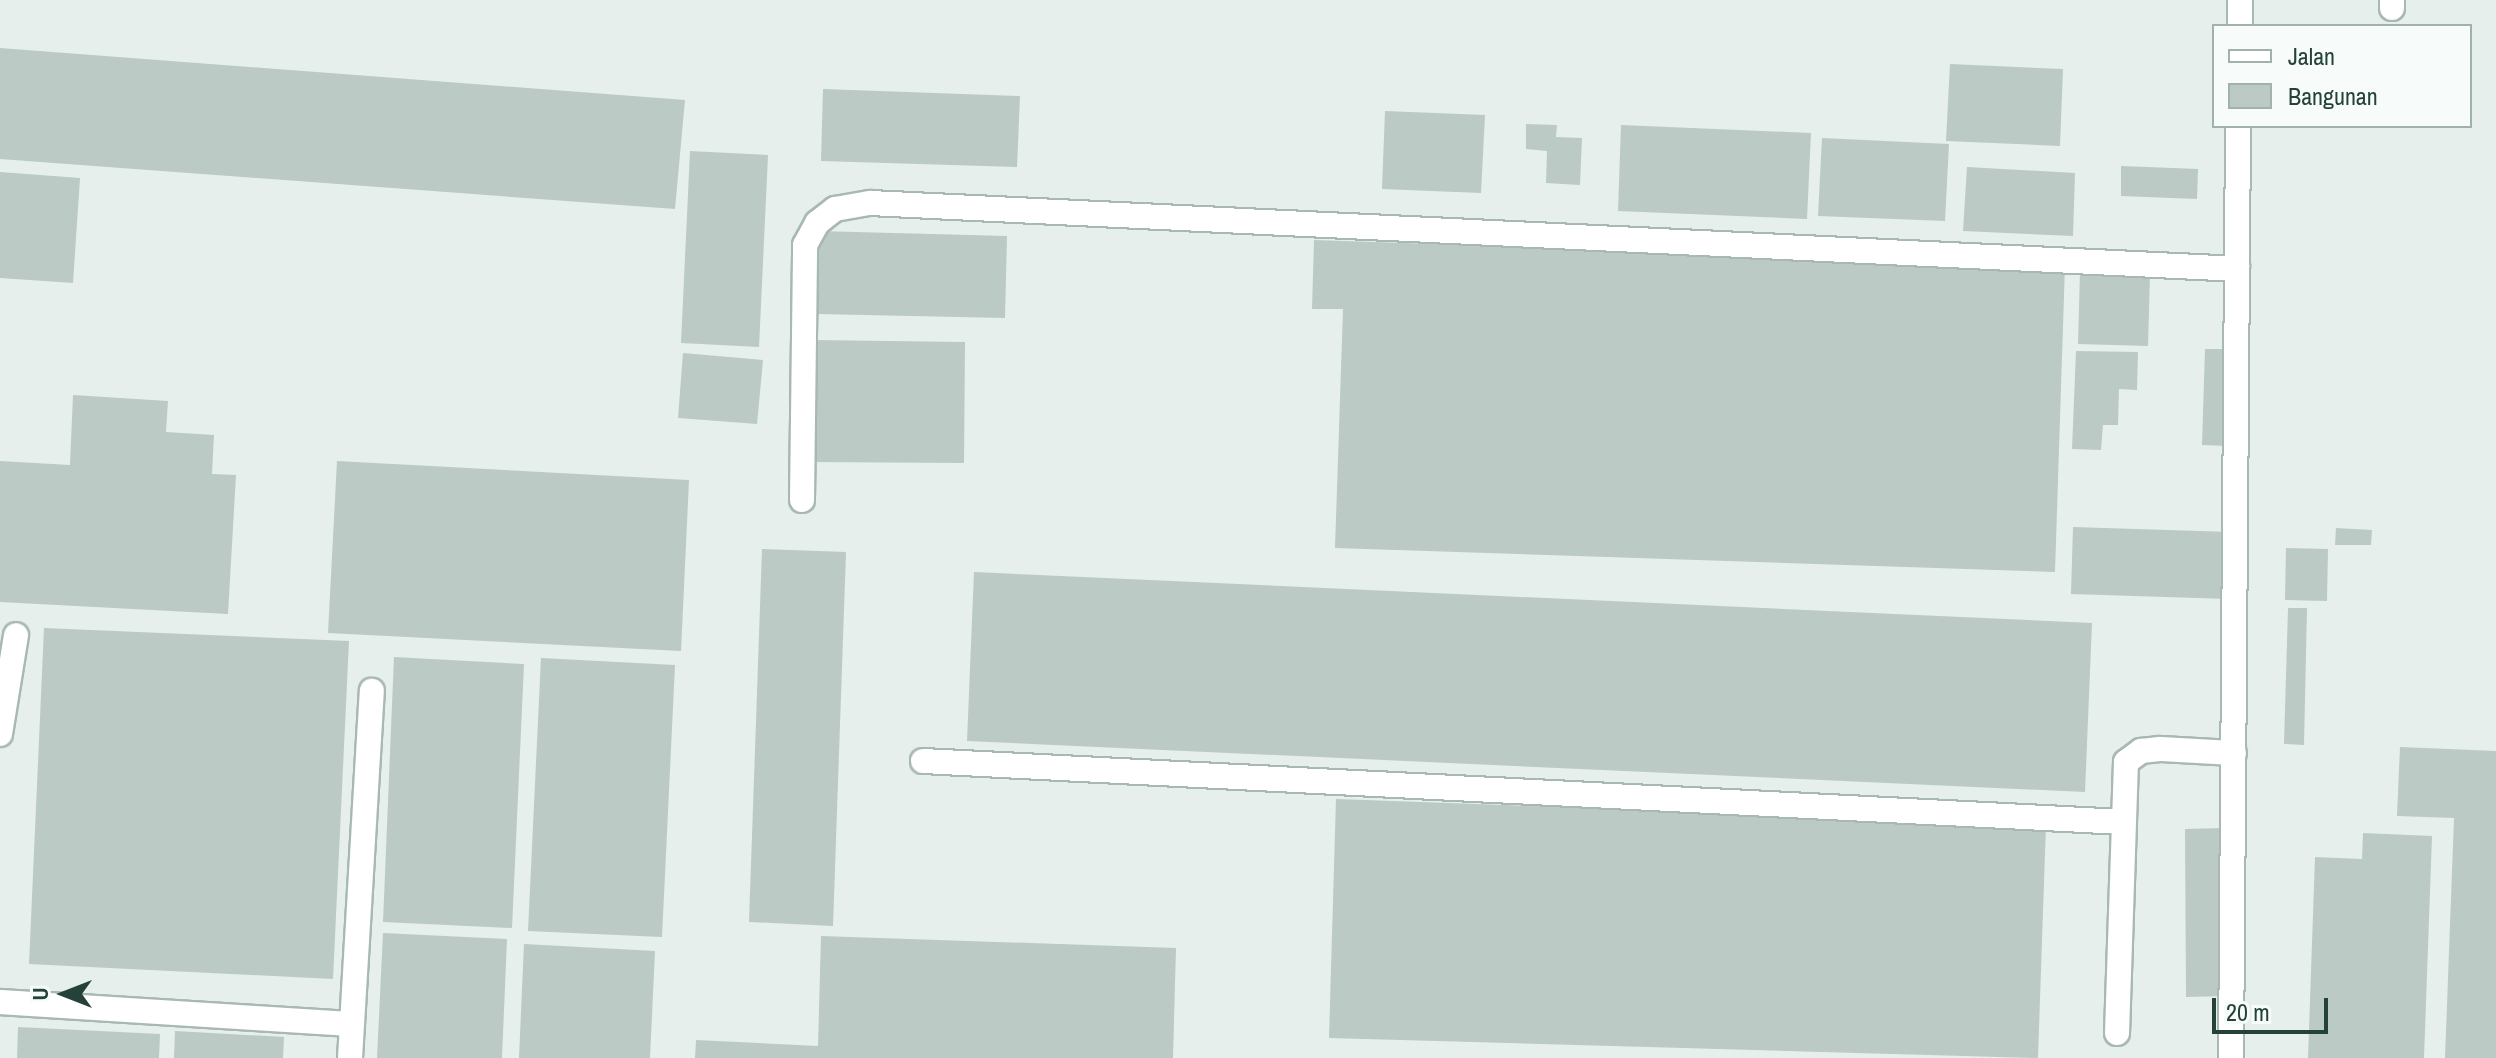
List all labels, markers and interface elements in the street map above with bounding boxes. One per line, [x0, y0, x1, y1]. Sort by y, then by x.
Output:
legend [2212, 24, 2472, 128]
text: Jalan [2288, 40, 2335, 72]
text: Bangunan [2288, 80, 2378, 112]
north arrow [24, 954, 104, 1034]
scale bar [2216, 982, 2332, 1032]
text: U [25, 987, 55, 1001]
text: 20 m [2226, 996, 2270, 1028]

